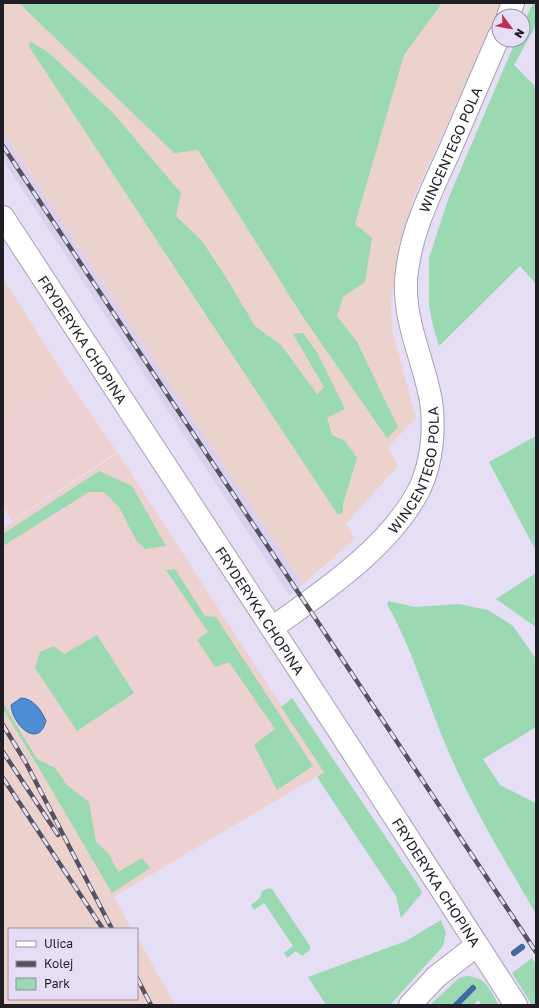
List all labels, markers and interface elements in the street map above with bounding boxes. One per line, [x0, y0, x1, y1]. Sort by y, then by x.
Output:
north arrow [491, 8, 531, 48]
text: N [512, 27, 528, 41]
street label: WINCENTEGO POLA [415, 83, 485, 215]
street label: FRYDERYKA CHOPINA [35, 272, 132, 407]
street label: WINCENTEGO POLA [384, 405, 441, 537]
street label: FRYDERYKA CHOPINA [212, 543, 309, 678]
street label: FRYDERYKA CHOPINA [389, 814, 485, 950]
legend [8, 928, 138, 1000]
text: Ulica [44, 936, 73, 951]
text: Kolej [44, 956, 73, 971]
text: Park [44, 976, 70, 991]

